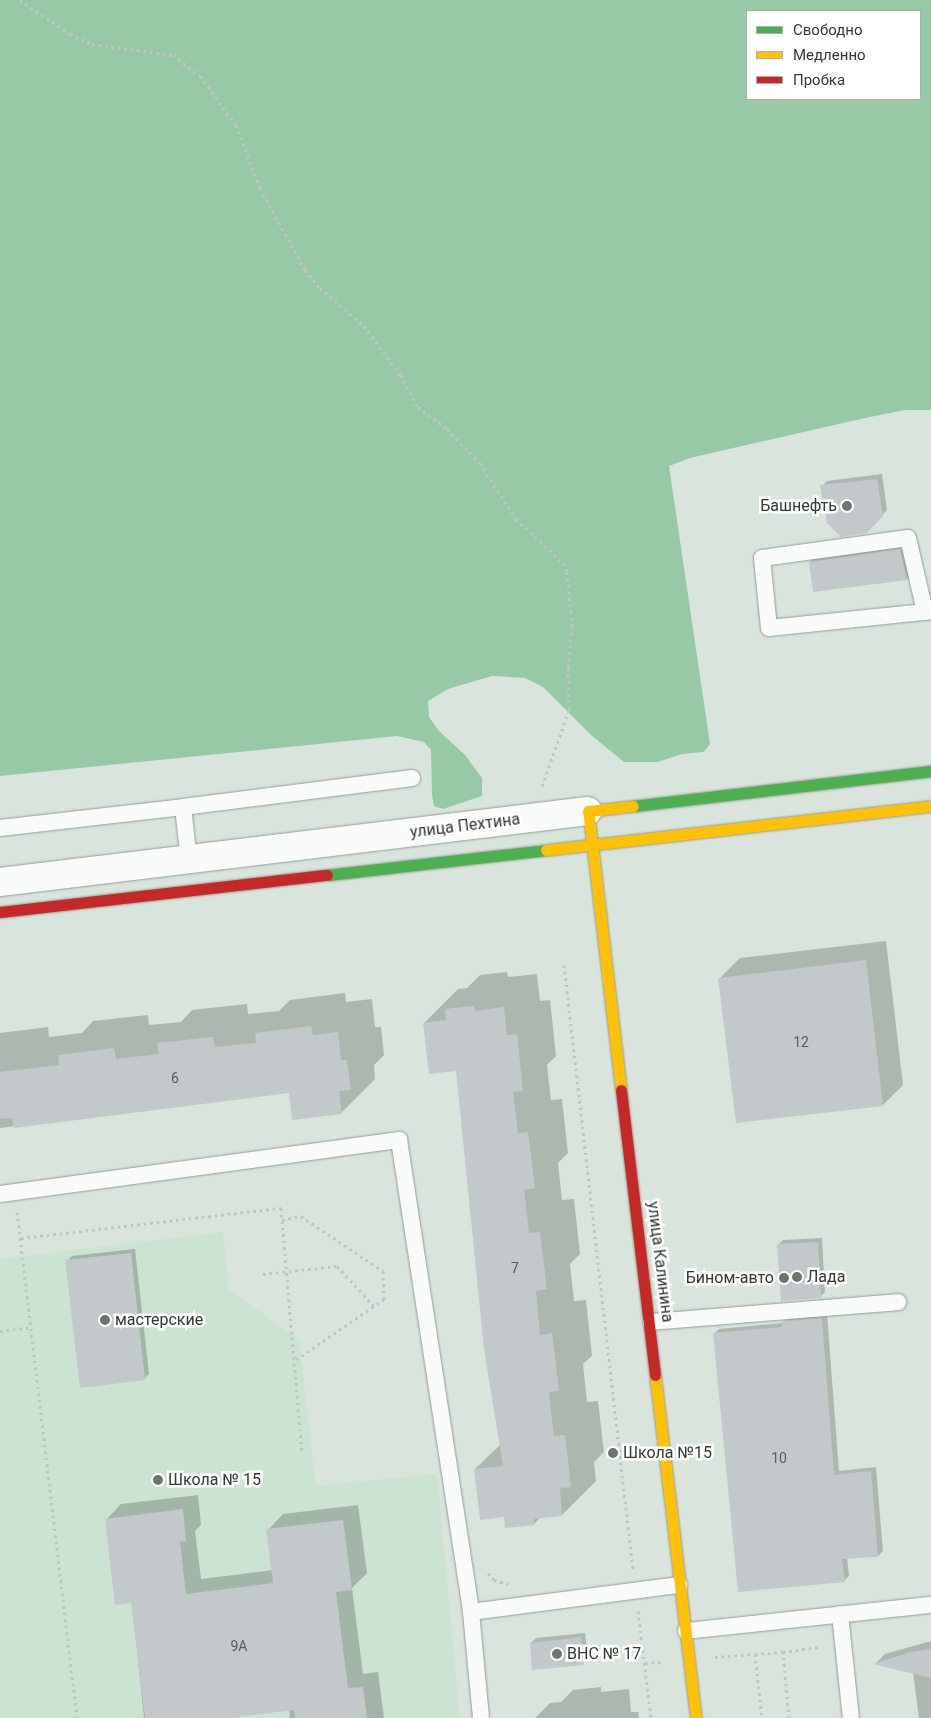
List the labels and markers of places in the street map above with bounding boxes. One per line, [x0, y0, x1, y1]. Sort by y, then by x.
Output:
place label: Башнефть [760, 496, 837, 516]
marker: Башнефть [841, 500, 853, 512]
place label: Лада [807, 1267, 845, 1287]
place label: Бином-авто [686, 1268, 774, 1288]
marker: Лада [791, 1271, 803, 1283]
marker: Бином-авто [778, 1272, 790, 1284]
place label: мастерские [115, 1310, 203, 1330]
marker: мастерские [99, 1314, 111, 1326]
place label: Школа №15 [623, 1443, 712, 1463]
marker: Школа №15 [607, 1447, 619, 1459]
place label: Школа № 15 [168, 1470, 261, 1490]
marker: Школа № 15 [152, 1474, 164, 1486]
place label: ВНС № 17 [567, 1644, 641, 1664]
marker: ВНС № 17 [551, 1648, 563, 1660]

